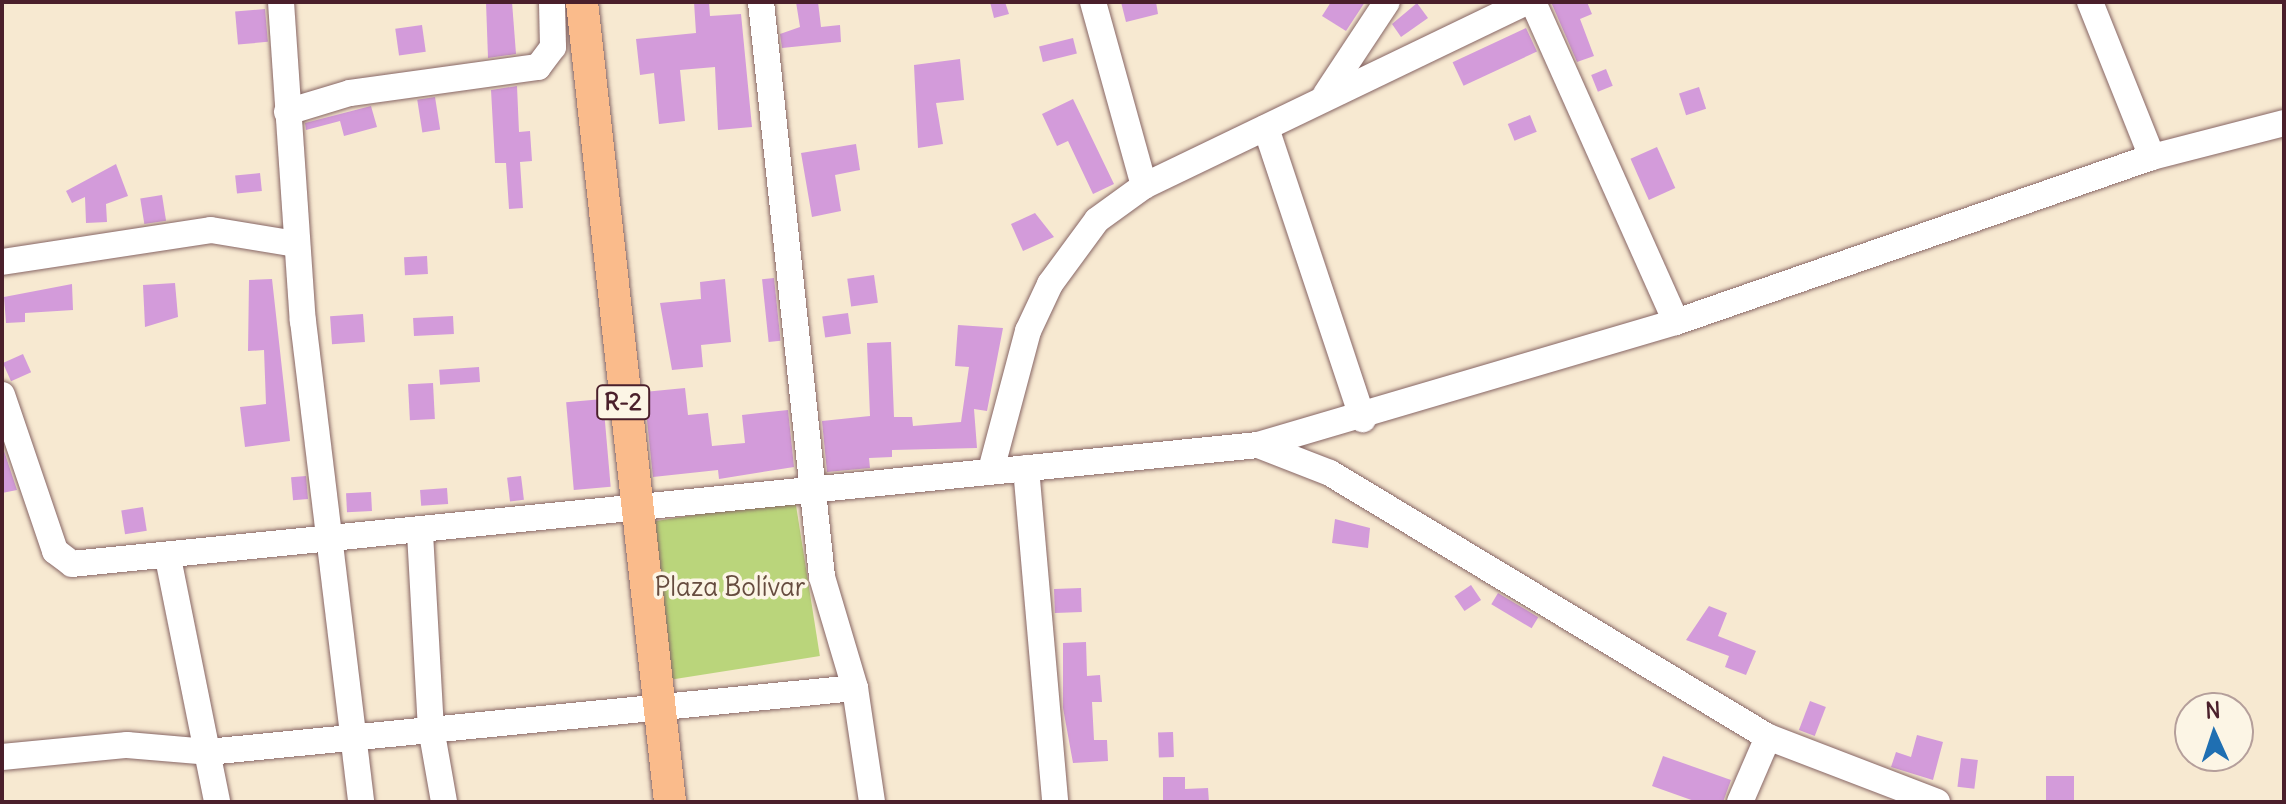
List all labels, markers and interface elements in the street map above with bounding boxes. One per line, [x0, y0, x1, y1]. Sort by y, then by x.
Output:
road number: R-2 [595, 382, 651, 422]
park label: Plaza Bolívar [655, 571, 805, 603]
north arrow [2174, 692, 2254, 772]
text: N [2205, 696, 2221, 724]

